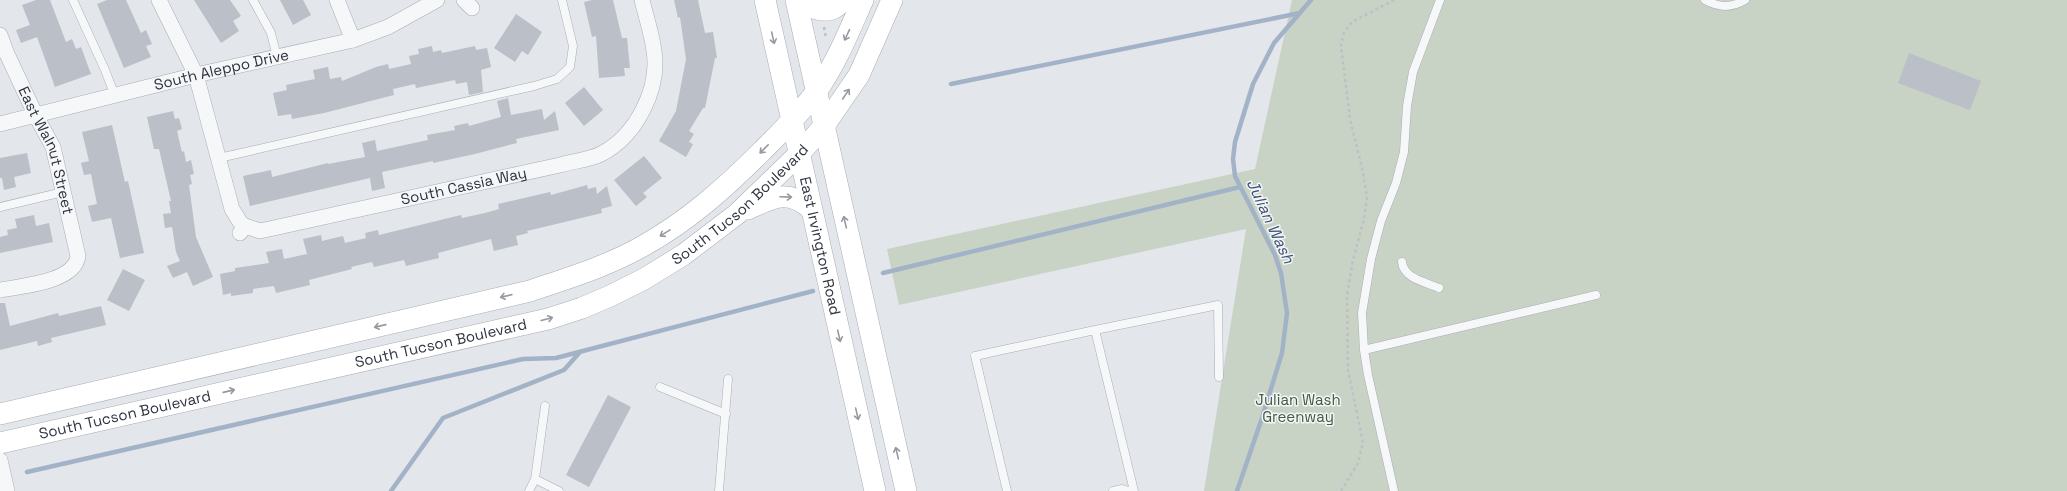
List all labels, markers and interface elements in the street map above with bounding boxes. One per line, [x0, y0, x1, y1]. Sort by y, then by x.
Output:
one-way arrow [843, 29, 850, 41]
one-way arrow [770, 31, 778, 44]
street label: South Aleppo Drive [152, 45, 291, 94]
street label: East Walnut Street [14, 83, 78, 216]
one-way arrow [842, 89, 850, 100]
street label: South Tucson Boulevard [668, 140, 812, 269]
one-way arrow [759, 144, 769, 154]
street label: South Cassia Way [399, 163, 528, 209]
street label: East Irvington Road [796, 175, 845, 317]
water label: Julian Wash [1242, 176, 1300, 268]
one-way arrow [779, 194, 792, 201]
one-way arrow [841, 216, 849, 229]
one-way arrow [660, 228, 671, 237]
one-way arrow [500, 293, 513, 301]
street label: South Tucson Boulevard [353, 314, 528, 371]
one-way arrow [540, 315, 553, 322]
one-way arrow [374, 322, 387, 330]
one-way arrow [836, 329, 844, 342]
street label: South Tucson Boulevard [37, 386, 212, 443]
one-way arrow [222, 387, 235, 395]
park label: Julian Wash Greenway [1255, 390, 1341, 426]
one-way arrow [854, 407, 862, 420]
one-way arrow [893, 447, 901, 460]

